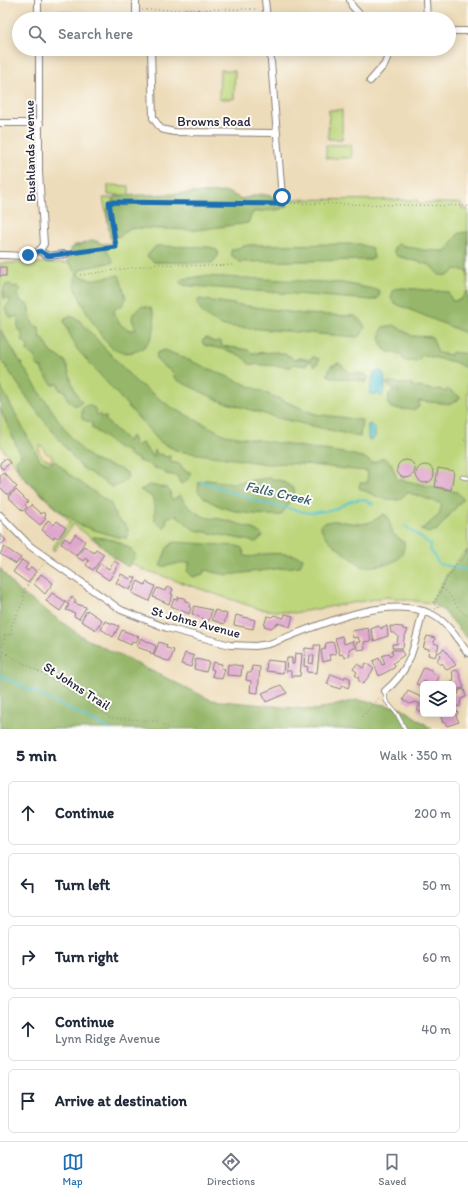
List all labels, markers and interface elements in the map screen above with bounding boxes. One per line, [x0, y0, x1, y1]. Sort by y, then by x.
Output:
search box [12, 12, 456, 56]
icon: search [26, 23, 48, 45]
text: Search here [58, 25, 133, 43]
street label: Bushlands Avenue [22, 100, 38, 202]
street label: Browns Road [177, 114, 251, 129]
route start [273, 188, 291, 206]
route end [19, 246, 37, 264]
water label: Falls Creek [244, 477, 313, 509]
street label: St Johns Avenue [150, 603, 242, 641]
street label: St Johns Trail [41, 659, 113, 713]
map controls [420, 681, 456, 717]
button: layers [420, 681, 456, 717]
text: 5 min [16, 745, 56, 765]
text: Walk · 350 m [380, 748, 452, 763]
icon: ahead [17, 802, 39, 824]
text: Continue [55, 804, 114, 822]
text: 200 m [414, 806, 451, 821]
icon: left [17, 874, 39, 896]
text: Turn left [55, 876, 110, 894]
text: 50 m [422, 878, 451, 893]
icon: right [17, 946, 39, 968]
text: Turn right [55, 948, 119, 966]
text: 60 m [422, 950, 451, 965]
text: Continue [55, 1013, 114, 1031]
icon: ahead [17, 1018, 39, 1040]
text: 40 m [421, 1022, 451, 1037]
text: Lynn Ridge Avenue [55, 1031, 160, 1046]
icon: arrive [17, 1090, 39, 1112]
text: Arrive at destination [55, 1092, 187, 1110]
tab: Map [62, 1151, 84, 1188]
tab: Directions [207, 1151, 255, 1188]
tab: Saved [378, 1151, 406, 1188]

